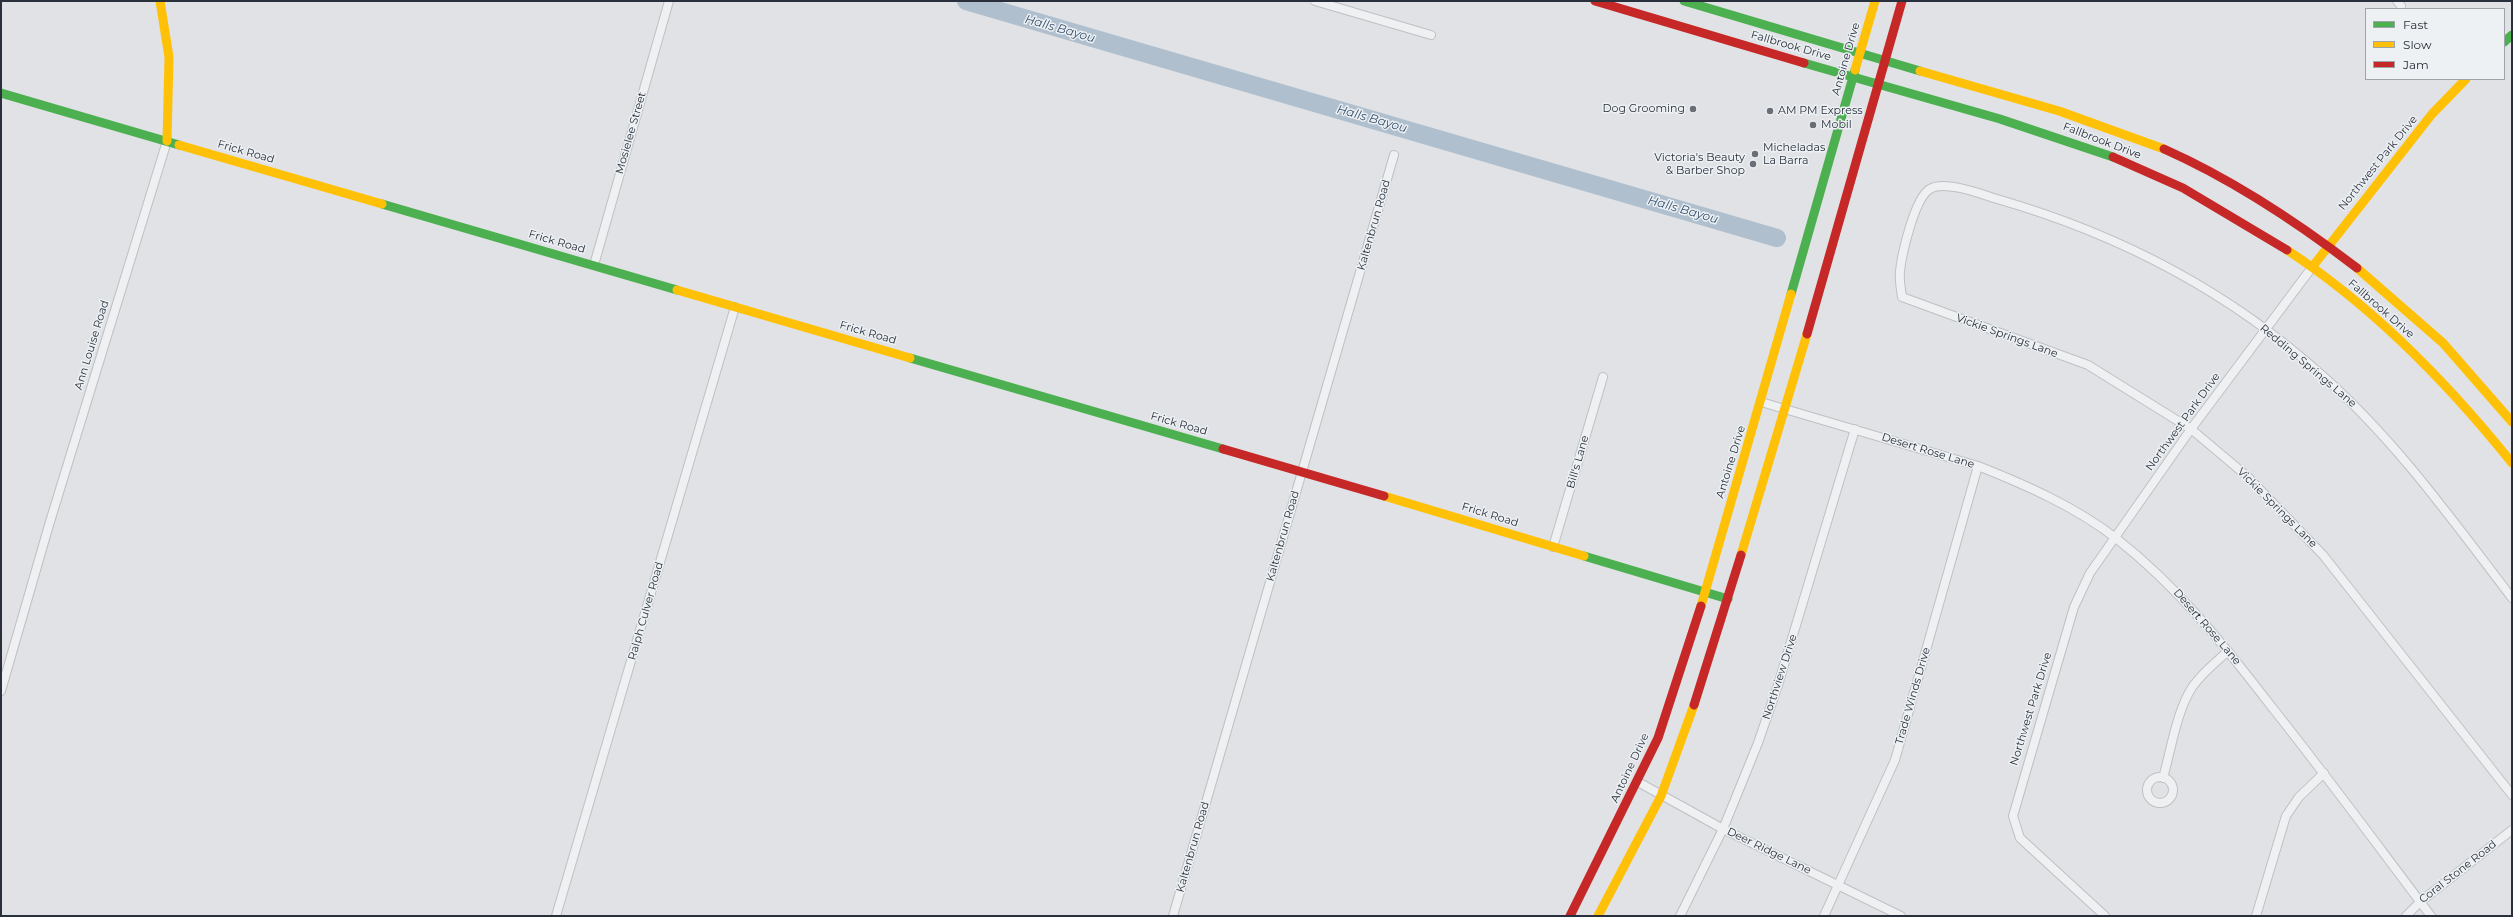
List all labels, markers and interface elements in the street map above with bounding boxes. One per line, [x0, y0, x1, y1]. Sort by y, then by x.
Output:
legend [2365, 8, 2505, 80]
water label: Halls Bayou [1023, 12, 1097, 46]
text: Fast [2403, 17, 2428, 32]
street label: Antoine Drive [1829, 21, 1863, 97]
street label: Fallbrook Drive [1749, 28, 1833, 64]
text: Slow [2403, 37, 2432, 52]
text: Jam [2403, 57, 2429, 72]
street label: Mosielee Street [613, 90, 649, 176]
water label: Halls Bayou [1335, 102, 1409, 136]
place label: Dog Grooming [1602, 102, 1685, 116]
marker: Dog Grooming [1688, 104, 1698, 114]
place label: AM PM Express [1778, 104, 1863, 118]
marker: AM PM Express [1765, 106, 1775, 116]
street label: Northwest Park Drive [2336, 113, 2420, 213]
place label: Mobil [1821, 118, 1852, 132]
marker: Mobil [1808, 120, 1818, 130]
street label: Fallbrook Drive [2061, 120, 2143, 162]
street label: Frick Road [216, 138, 276, 166]
place label: Micheladas La Barra [1763, 141, 1825, 167]
marker: Micheladas La Barra [1750, 149, 1760, 159]
place label: Victoria's Beauty & Barber Shop [1654, 151, 1745, 177]
marker: Victoria's Beauty & Barber Shop [1748, 159, 1758, 169]
street label: Kaltenbrun Road [1355, 178, 1393, 272]
water label: Halls Bayou [1646, 193, 1720, 227]
street label: Frick Road [527, 228, 587, 256]
street label: Fallbrook Drive [2345, 277, 2417, 341]
street label: Ann Louise Road [72, 299, 112, 391]
street label: Vickie Springs Lane [1954, 311, 2060, 361]
street label: Frick Road [838, 319, 898, 347]
street label: Redding Springs Lane [2257, 322, 2359, 410]
street label: Northwest Park Drive [2143, 370, 2223, 474]
street label: Frick Road [1149, 410, 1209, 438]
street label: Antoine Drive [1714, 424, 1748, 500]
street label: Desert Rose Lane [1880, 431, 1976, 471]
street label: Bill's Lane [1564, 434, 1592, 490]
street label: Vickie Springs Lane [2234, 465, 2320, 551]
street label: Kaltenbrun Road [1264, 489, 1302, 583]
street label: Frick Road [1460, 500, 1520, 530]
street label: Ralph Culver Road [626, 560, 666, 662]
street label: Desert Rose Lane [2170, 586, 2244, 668]
street label: Northview Drive [1760, 633, 1800, 721]
street label: Trade Winds Drive [1893, 646, 1933, 746]
street label: Northwest Park Drive [2007, 651, 2055, 767]
street label: Antoine Drive [1608, 731, 1652, 805]
street label: Kaltenbrun Road [1174, 800, 1212, 894]
street label: Deer Ridge Lane [1725, 825, 1813, 877]
street label: Coral Stone Road [2417, 838, 2499, 906]

